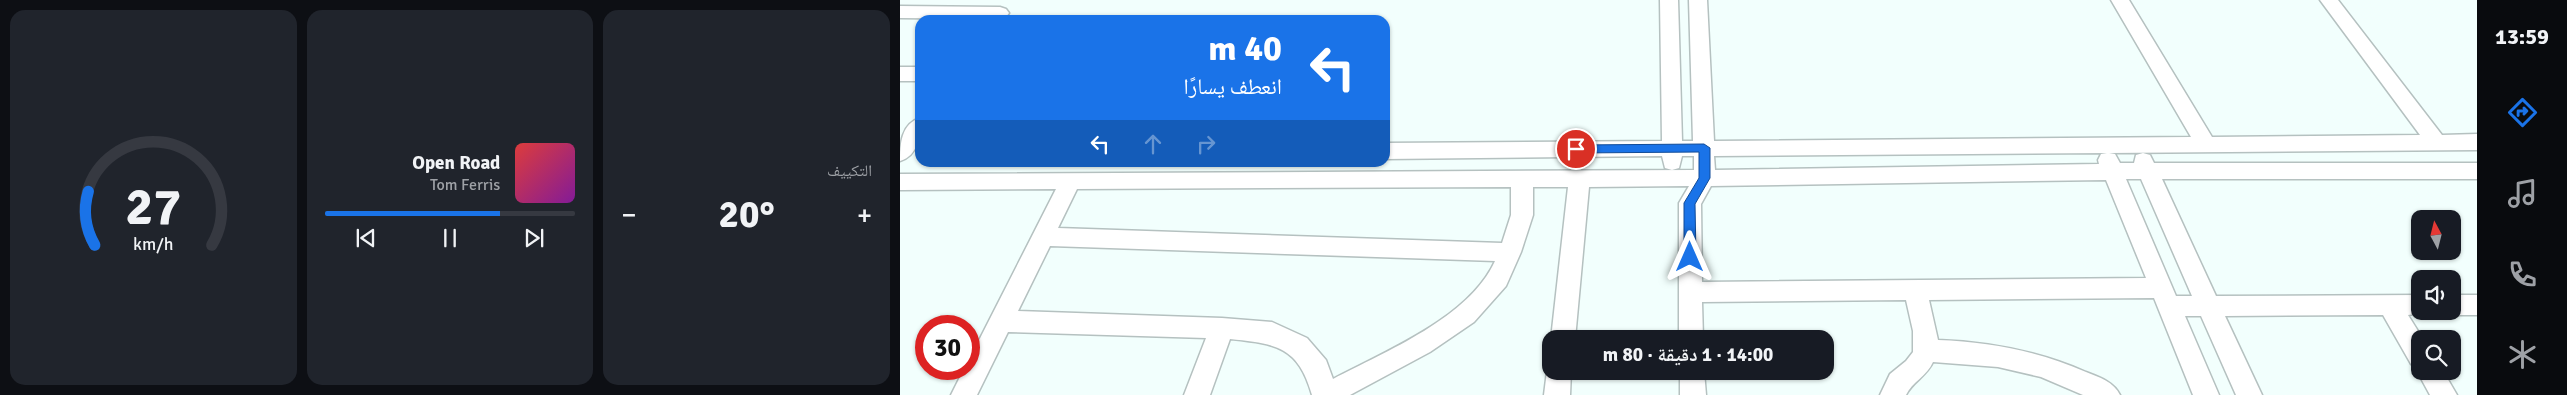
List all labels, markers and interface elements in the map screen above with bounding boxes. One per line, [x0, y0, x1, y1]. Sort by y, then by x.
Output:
text: 13:59 [2495, 23, 2549, 50]
text: 40 m [1208, 27, 1282, 70]
icon: left [1300, 35, 1365, 100]
text: انعطف يسارًا [1184, 73, 1282, 100]
icon: directions [2505, 95, 2540, 130]
pin [1555, 128, 1597, 170]
icon: left [1086, 130, 1114, 158]
icon: ahead [1139, 130, 1167, 158]
icon: right [1192, 130, 1220, 158]
icon: arrive [1562, 135, 1590, 163]
text: Open Road [412, 151, 500, 175]
text: التكييف [827, 161, 872, 181]
text: 27 [125, 175, 181, 239]
text: Tom Ferris [430, 175, 500, 195]
icon: music [2505, 176, 2540, 211]
text: 20° [719, 191, 775, 238]
text: − [621, 198, 636, 232]
text: + [857, 198, 872, 232]
north arrow [2411, 210, 2461, 260]
map controls [2411, 210, 2461, 380]
icon: previous [352, 224, 380, 252]
icon: pause [436, 224, 464, 252]
icon: next [520, 224, 548, 252]
position arrow [1663, 230, 1715, 282]
text: km/h [133, 233, 174, 255]
icon: phone [2505, 257, 2540, 292]
button: sound [2411, 270, 2461, 320]
speed limit sign: 30 [915, 315, 980, 380]
button: search [2411, 330, 2461, 380]
icon: climate [2505, 337, 2540, 372]
text: 14:00 · 1 دقيقة · 80 m [1603, 343, 1773, 367]

